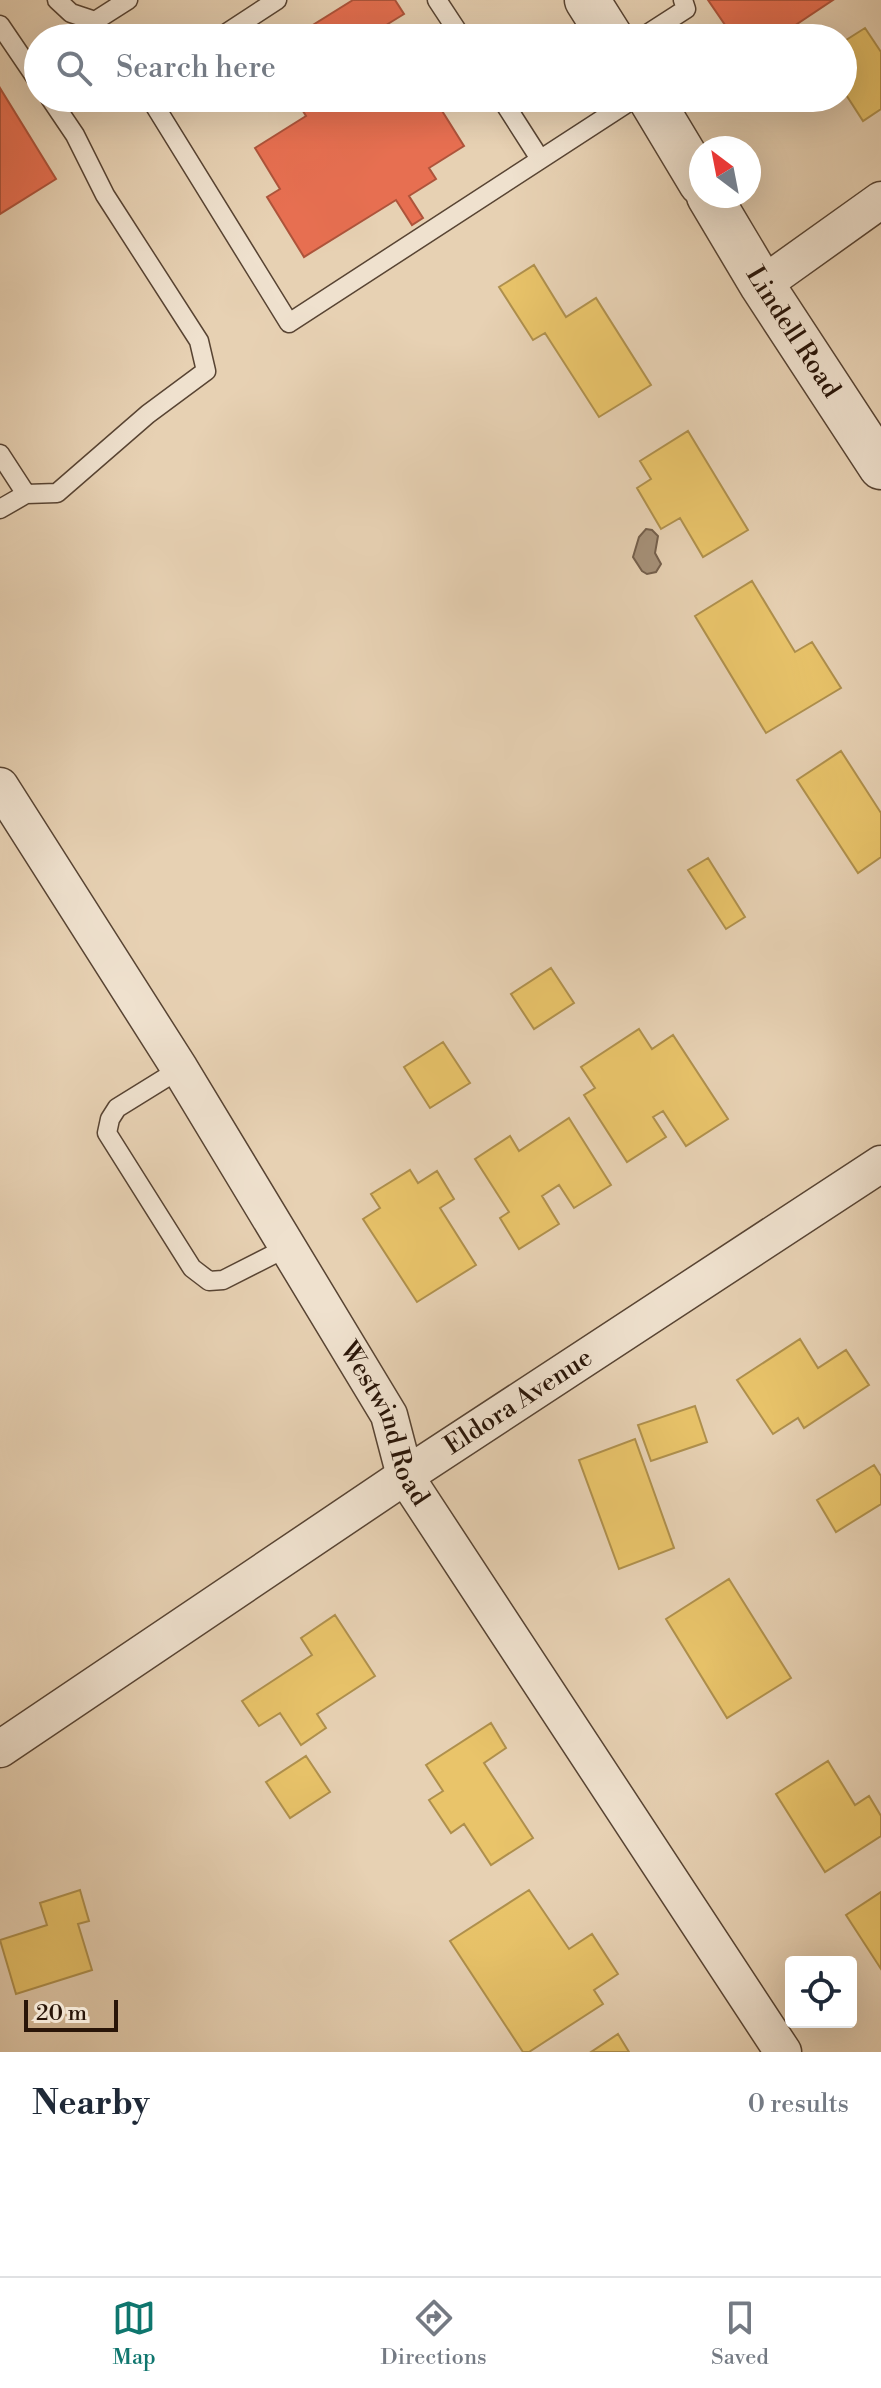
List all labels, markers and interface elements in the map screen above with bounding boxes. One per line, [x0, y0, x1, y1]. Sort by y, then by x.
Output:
search box [24, 24, 857, 112]
icon: search [52, 46, 96, 90]
text: Search here [116, 49, 276, 87]
north arrow [689, 136, 761, 208]
street label: Lindell Road [739, 261, 848, 404]
street label: Westwind Road [332, 1335, 436, 1512]
street label: Eldora Avenue [438, 1342, 598, 1462]
map controls [785, 1956, 857, 2028]
button: locate [785, 1956, 857, 2028]
scale bar [24, 1996, 118, 2032]
text: 20 m [36, 2000, 87, 2027]
text: Nearby [32, 2083, 150, 2125]
text: 0 results [748, 2088, 849, 2120]
tab: Map [112, 2296, 156, 2371]
tab: Directions [381, 2296, 487, 2371]
tab: Saved [711, 2296, 769, 2371]

